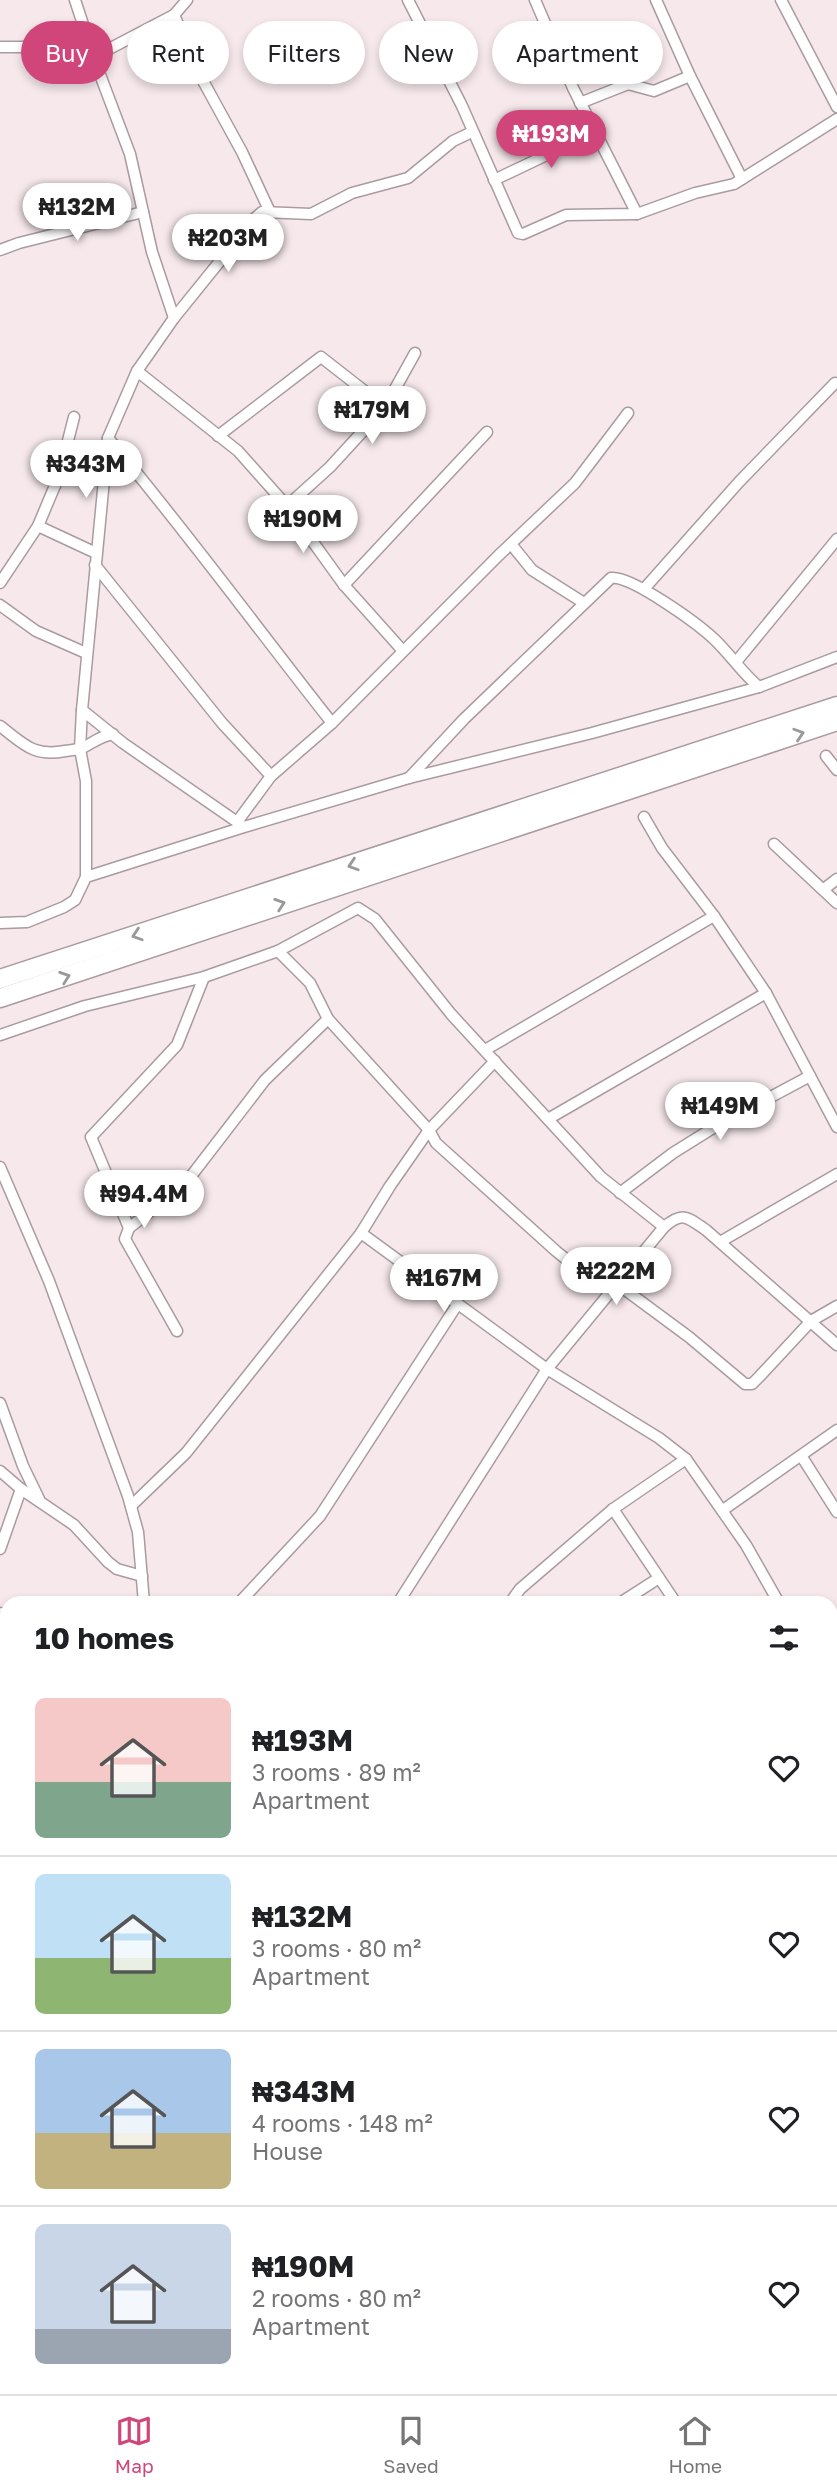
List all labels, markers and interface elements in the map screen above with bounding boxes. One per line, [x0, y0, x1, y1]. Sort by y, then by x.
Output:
chip: Buy [21, 21, 113, 84]
chip: Rent [127, 21, 229, 84]
chip: Filters [243, 21, 365, 84]
chip: New [379, 21, 478, 84]
chip: Apartment [492, 21, 663, 84]
pin: ₦193M [502, 110, 600, 170]
text: ₦193M [512, 119, 590, 147]
pin: ₦132M [28, 184, 126, 243]
text: ₦132M [39, 192, 116, 220]
pin: ₦203M [179, 215, 277, 274]
text: ₦203M [188, 223, 268, 251]
pin: ₦179M [323, 386, 421, 446]
text: ₦179M [334, 395, 410, 423]
pin: ₦343M [37, 440, 135, 500]
text: ₦343M [46, 449, 126, 477]
pin: ₦190M [254, 496, 352, 555]
text: ₦190M [264, 504, 342, 532]
one-way arrow [792, 728, 805, 742]
one-way arrow [347, 857, 360, 871]
one-way arrow [274, 898, 286, 912]
one-way arrow [131, 927, 143, 941]
one-way arrow [58, 970, 70, 985]
pin: ₦149M [671, 1082, 769, 1142]
text: ₦149M [681, 1091, 759, 1119]
pin: ₦94.4M [87, 1170, 201, 1230]
text: ₦94.4M [100, 1179, 188, 1207]
pin: ₦222M [567, 1248, 665, 1307]
pin: ₦167M [395, 1254, 493, 1314]
text: ₦222M [576, 1256, 656, 1284]
text: ₦167M [406, 1263, 482, 1291]
icon: filters [765, 1619, 803, 1657]
text: 10 homes [35, 1620, 174, 1656]
text: ₦193M [252, 1722, 353, 1758]
icon: home [91, 1726, 175, 1810]
icon: heart [765, 1749, 803, 1787]
text: 3 rooms · 89 m² [252, 1758, 421, 1786]
text: Apartment [252, 1786, 370, 1814]
text: ₦132M [252, 1898, 352, 1934]
icon: home [91, 1902, 175, 1986]
icon: heart [765, 1925, 803, 1963]
text: 3 rooms · 80 m² [252, 1934, 421, 1962]
text: Apartment [252, 1962, 370, 1990]
text: ₦343M [252, 2073, 356, 2109]
icon: home [91, 2077, 175, 2161]
icon: heart [765, 2100, 803, 2138]
text: 4 rooms · 148 m² [252, 2109, 433, 2137]
text: House [252, 2137, 323, 2165]
text: ₦190M [252, 2248, 354, 2284]
icon: home [91, 2252, 175, 2336]
icon: heart [765, 2275, 803, 2313]
text: 2 rooms · 80 m² [252, 2284, 421, 2312]
text: Apartment [252, 2312, 370, 2340]
tab: Map [115, 2412, 154, 2477]
tab: Saved [383, 2412, 439, 2477]
tab: Home [668, 2412, 722, 2477]

